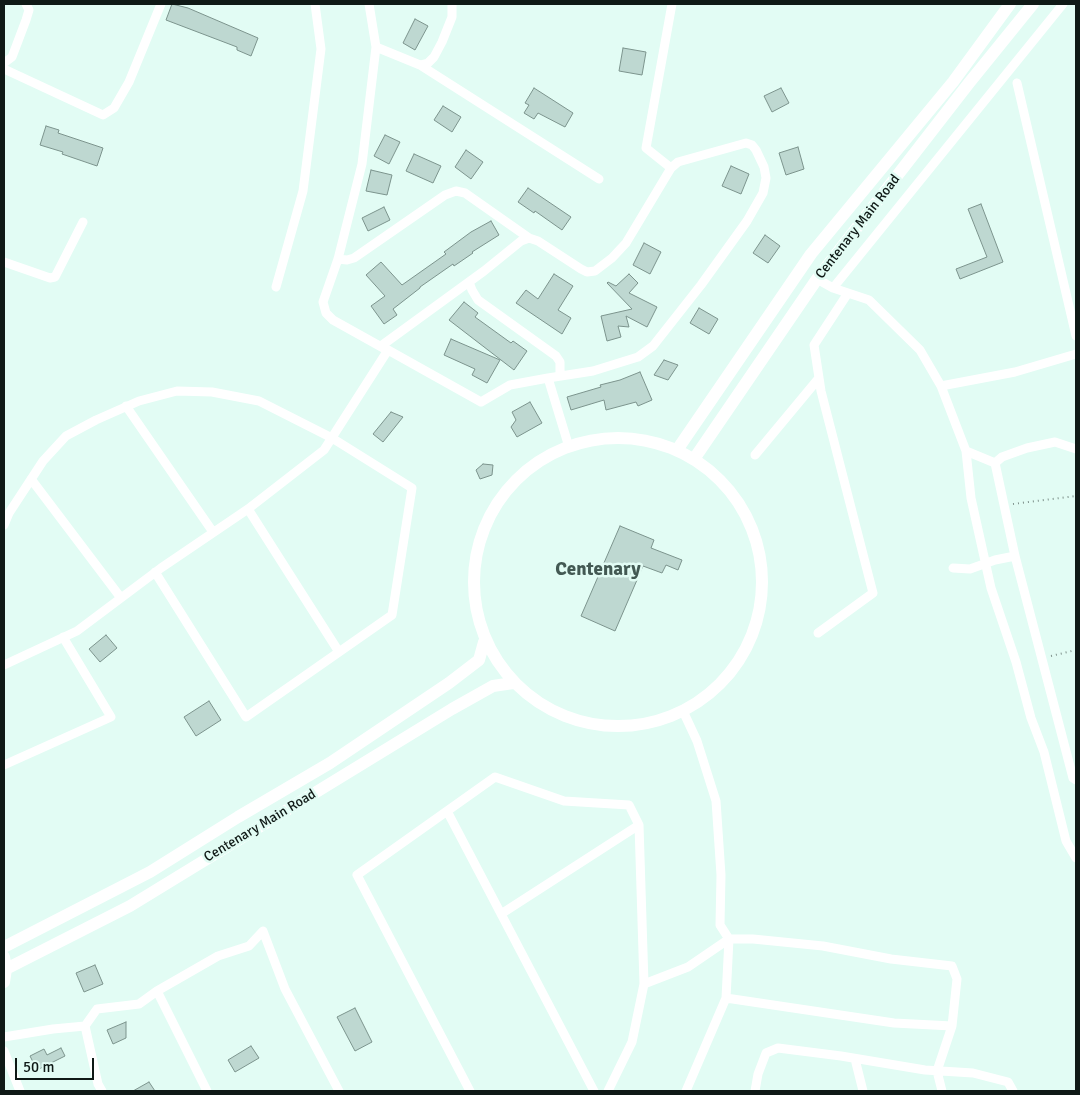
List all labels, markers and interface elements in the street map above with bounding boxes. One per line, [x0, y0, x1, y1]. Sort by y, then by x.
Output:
street label: Centenary Main Road [812, 172, 904, 282]
district label: Centenary [555, 559, 641, 581]
street label: Centenary Main Road [201, 786, 319, 866]
scale bar [18, 1048, 96, 1080]
text: 50 m [23, 1058, 54, 1076]

